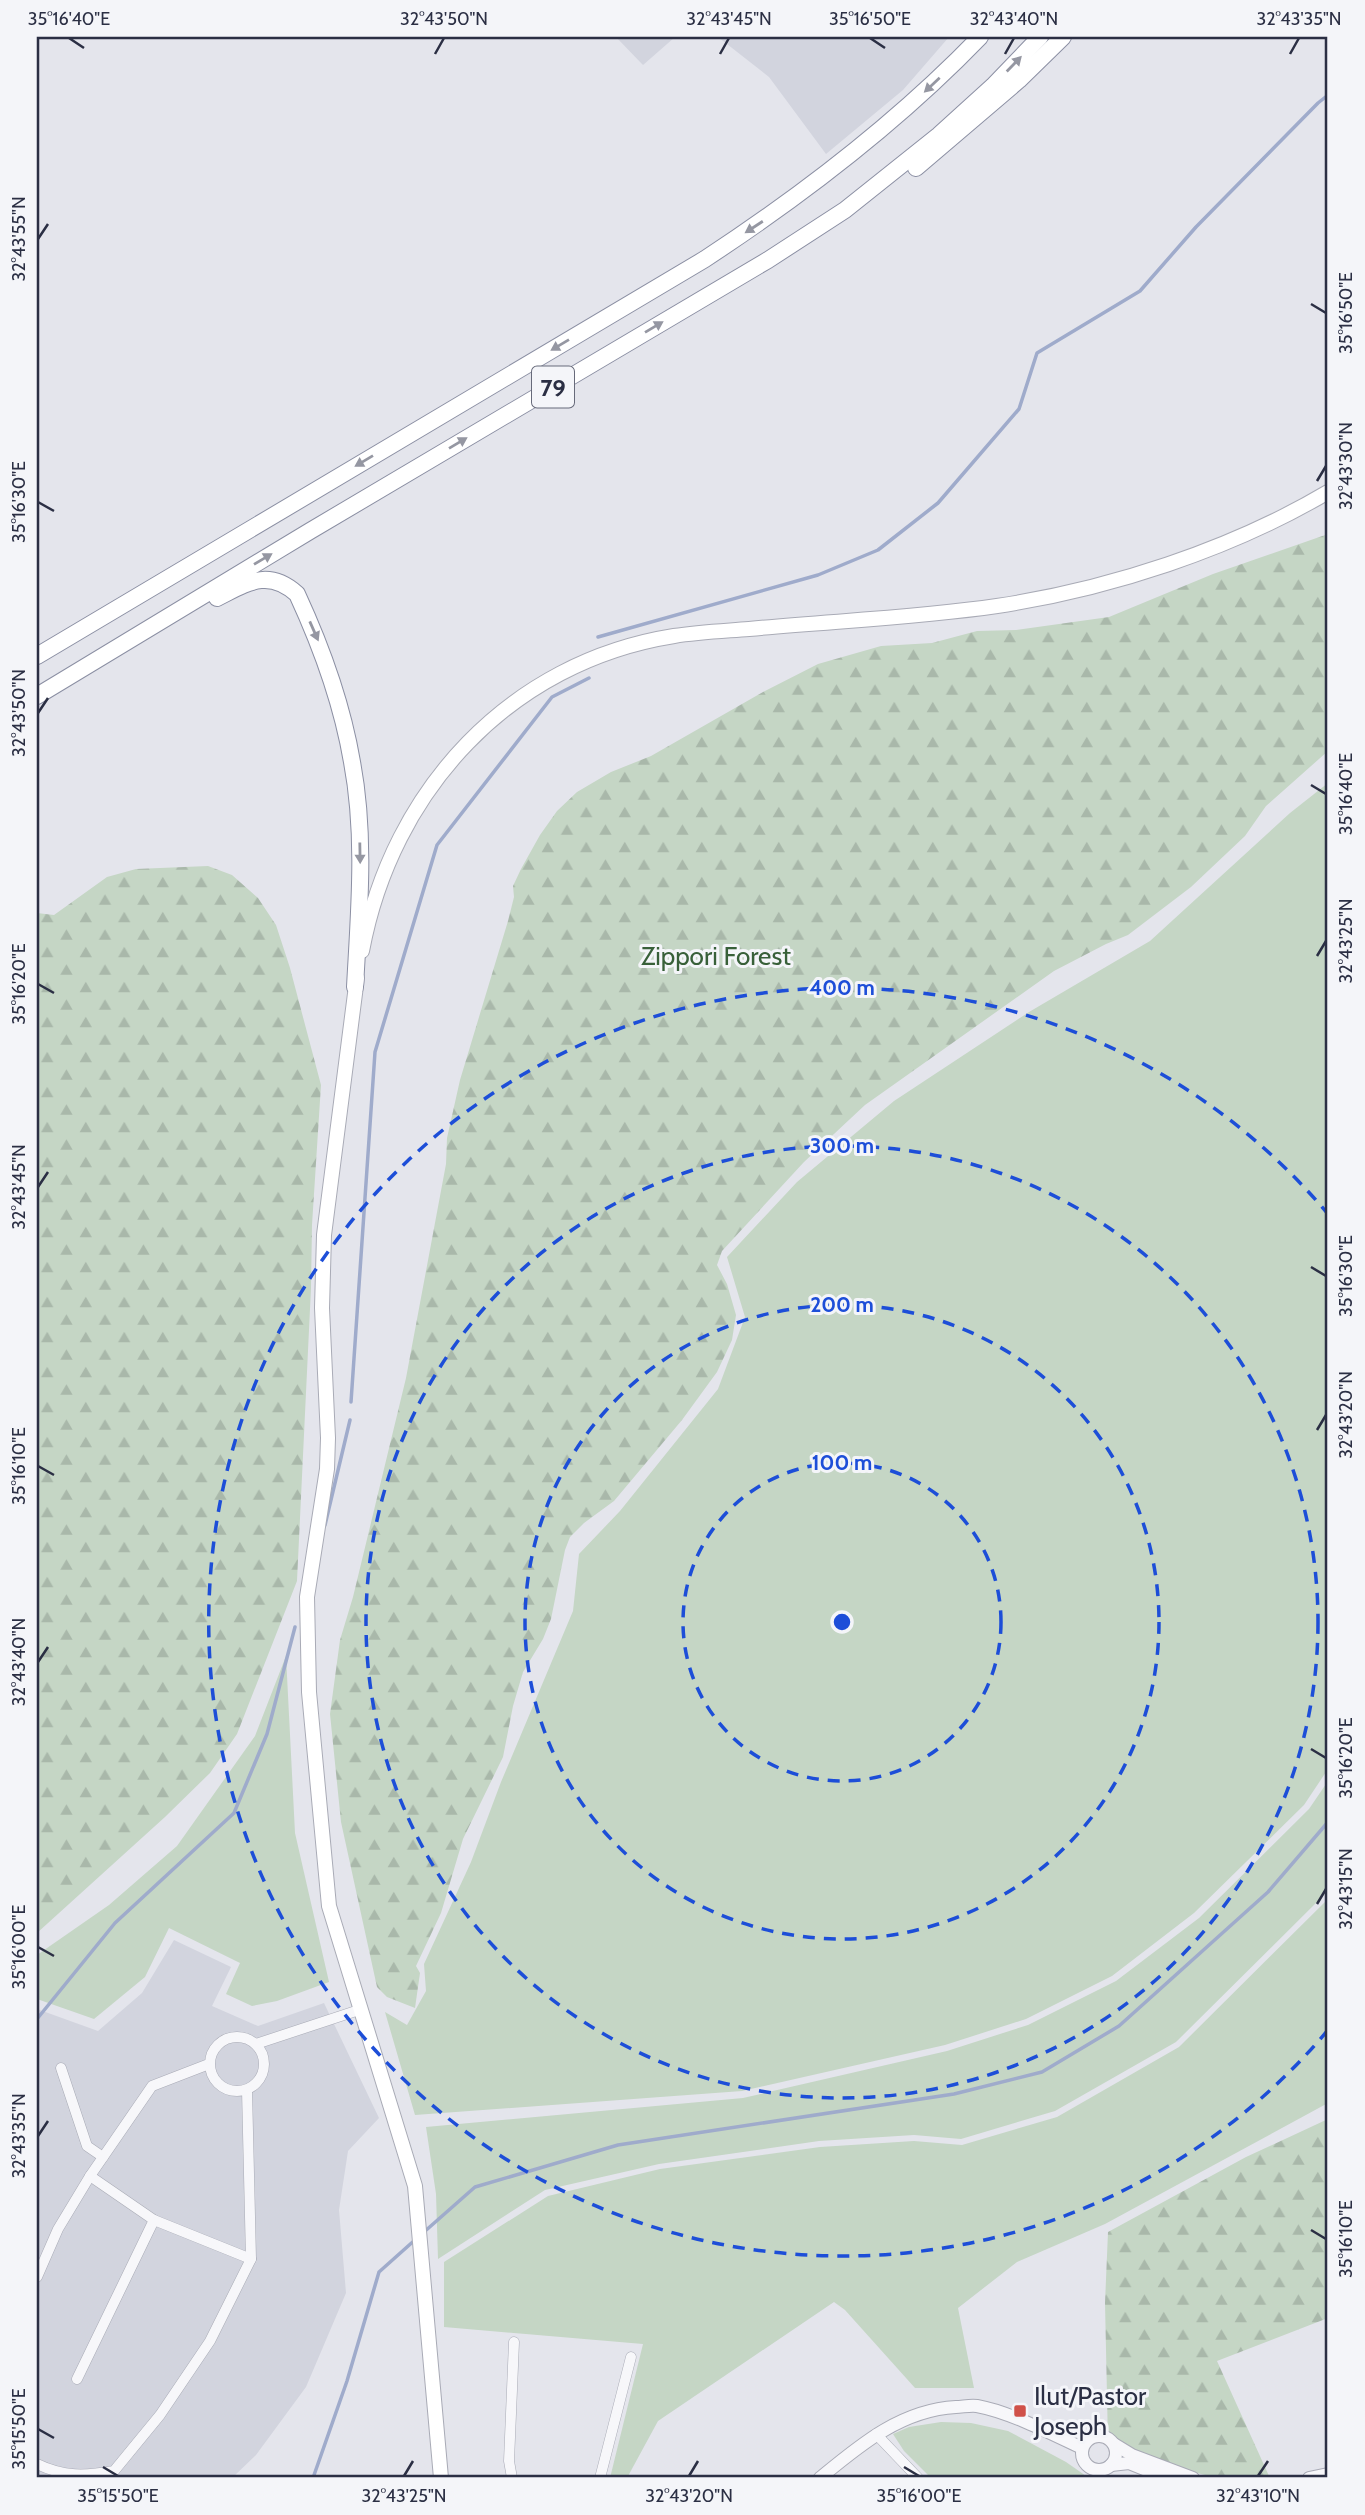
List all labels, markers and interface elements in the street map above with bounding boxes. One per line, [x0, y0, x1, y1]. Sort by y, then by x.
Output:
text: 35°16'40"E [28, 8, 110, 30]
text: 32°43'50"N [400, 8, 488, 30]
text: 32°43'45"N [686, 8, 772, 30]
text: 35°16'50"E [829, 8, 911, 30]
text: 32°43'40"N [970, 8, 1058, 30]
text: 32°43'35"N [1256, 8, 1342, 30]
one-way arrow [1006, 55, 1023, 72]
one-way arrow [923, 77, 941, 93]
text: 32°43'55"N [8, 196, 30, 282]
one-way arrow [744, 220, 764, 233]
text: 35°16'50"E [1335, 272, 1357, 354]
one-way arrow [645, 321, 664, 333]
one-way arrow [550, 339, 569, 351]
road number: 79 [532, 366, 574, 408]
text: 32°43'30"N [1335, 422, 1357, 510]
one-way arrow [449, 437, 468, 449]
one-way arrow [355, 455, 374, 467]
text: 35°16'30"E [8, 461, 30, 543]
one-way arrow [253, 553, 272, 566]
one-way arrow [308, 621, 320, 641]
text: 32°43'50"N [8, 669, 30, 757]
text: 35°16'40"E [1335, 753, 1357, 835]
one-way arrow [354, 842, 366, 864]
text: 32°43'25"N [1335, 899, 1357, 983]
park label: Zippori Forest [641, 940, 791, 972]
text: 35°16'20"E [8, 943, 30, 1025]
text: 400 m [809, 975, 875, 1000]
text: 300 m [810, 1133, 874, 1158]
text: 32°43'45"N [8, 1144, 30, 1230]
text: 35°16'30"E [1335, 1235, 1357, 1317]
text: 200 m [810, 1292, 874, 1317]
text: 32°43'20"N [1335, 1371, 1357, 1459]
text: 35°16'10"E [8, 1427, 30, 1505]
text: 100 m [812, 1450, 872, 1475]
centre of rings [830, 1610, 854, 1634]
text: 32°43'40"N [8, 1618, 30, 1706]
text: 35°16'20"E [1335, 1717, 1357, 1799]
text: 32°43'15"N [1335, 1848, 1357, 1930]
text: 35°16'00"E [8, 1905, 30, 1989]
text: 32°43'35"N [8, 2093, 30, 2179]
text: 35°16'10"E [1335, 2200, 1357, 2278]
place label: Ilut/Pastor Joseph [1033, 2380, 1147, 2442]
text: 35°15'50"E [8, 2388, 30, 2470]
marker: Ilut/Pastor Joseph [1012, 2403, 1028, 2419]
text: 35°15'50"E [77, 2485, 159, 2507]
text: 32°43'25"N [362, 2485, 446, 2507]
text: 32°43'20"N [645, 2485, 733, 2507]
text: 35°16'00"E [877, 2485, 961, 2507]
text: 32°43'10"N [1216, 2485, 1300, 2507]

